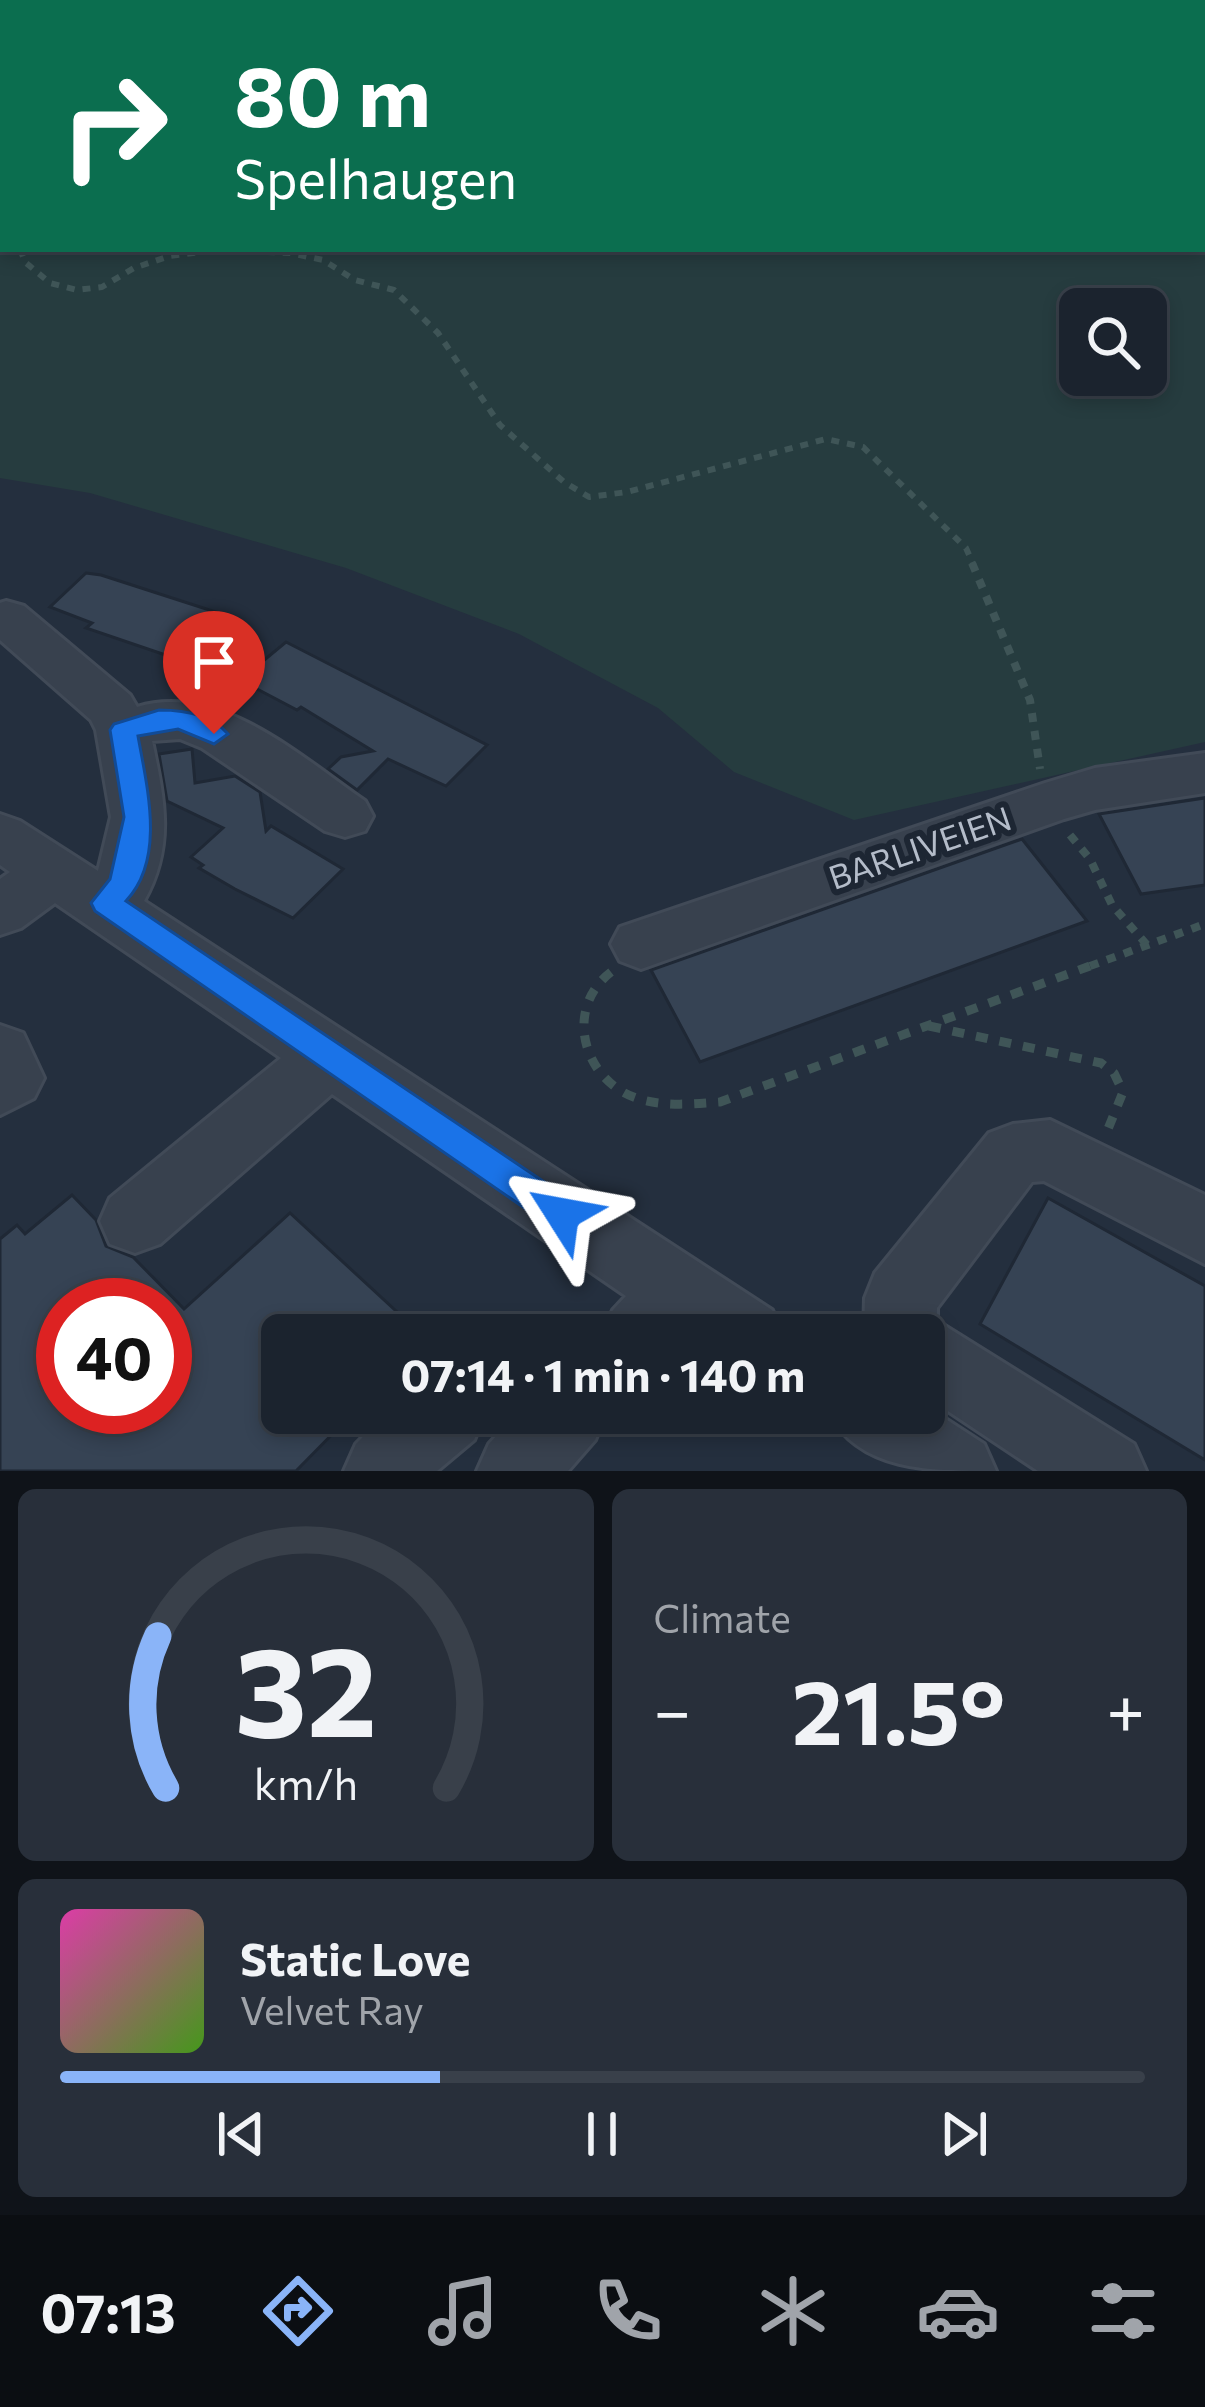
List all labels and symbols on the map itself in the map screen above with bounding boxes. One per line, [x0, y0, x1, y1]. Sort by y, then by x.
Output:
pin [163, 611, 265, 734]
street label: BARLIVEIEN [823, 796, 1016, 897]
position arrow [499, 1151, 625, 1277]
speed limit sign: 40 [36, 1278, 192, 1434]

